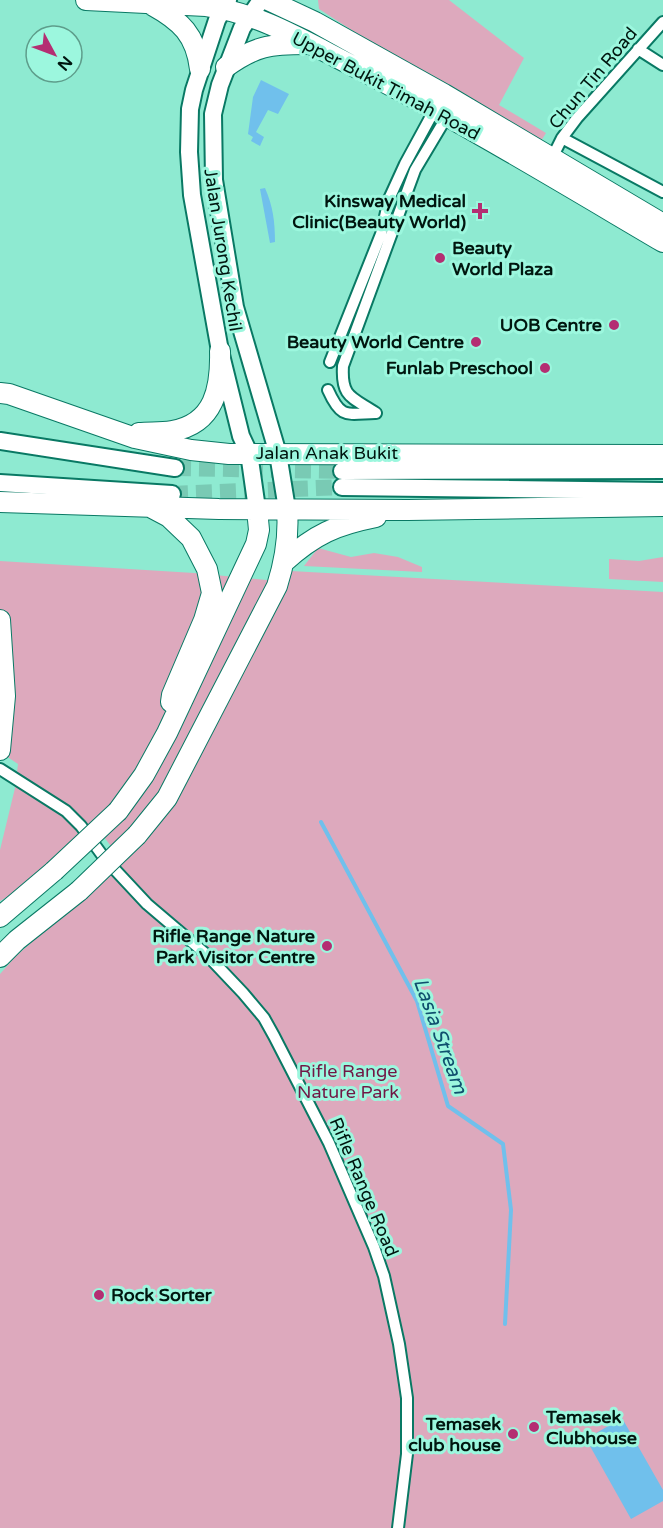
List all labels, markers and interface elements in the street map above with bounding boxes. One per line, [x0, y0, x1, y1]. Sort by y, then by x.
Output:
street label: Chun Tin Road [544, 23, 642, 133]
north arrow [24, 24, 84, 84]
street label: Upper Bukit Timah Road [288, 27, 484, 145]
text: N [53, 52, 76, 75]
street label: Jalan Jurong Kechil [199, 167, 247, 333]
place label: Kinsway Medical Clinic(Beauty World) [292, 190, 466, 233]
marker: Kinsway Medical Clinic(Beauty World) [471, 202, 489, 220]
place label: Beauty World Plaza [452, 237, 553, 280]
marker: Beauty World Plaza [433, 251, 447, 265]
place label: UOB Centre [500, 314, 602, 336]
marker: UOB Centre [607, 318, 621, 332]
place label: Beauty World Centre [287, 331, 464, 353]
marker: Beauty World Centre [469, 335, 483, 349]
place label: Funlab Preschool [386, 357, 533, 379]
marker: Funlab Preschool [538, 361, 552, 375]
street label: Jalan Anak Bukit [256, 442, 398, 464]
place label: Rifle Range Nature Park Visitor Centre [152, 925, 315, 968]
marker: Rifle Range Nature Park Visitor Centre [320, 939, 334, 953]
water label: Lasia Stream [408, 975, 472, 1098]
park label: Rifle Range Nature Park [297, 1060, 399, 1103]
street label: Rifle Range Road [325, 1114, 403, 1260]
place label: Rock Sorter [111, 1284, 213, 1306]
marker: Rock Sorter [92, 1288, 106, 1302]
place label: Temasek Clubhouse [545, 1406, 637, 1449]
place label: Temasek club house [408, 1413, 501, 1456]
marker: Temasek Clubhouse [527, 1420, 541, 1434]
marker: Temasek club house [506, 1427, 520, 1441]

